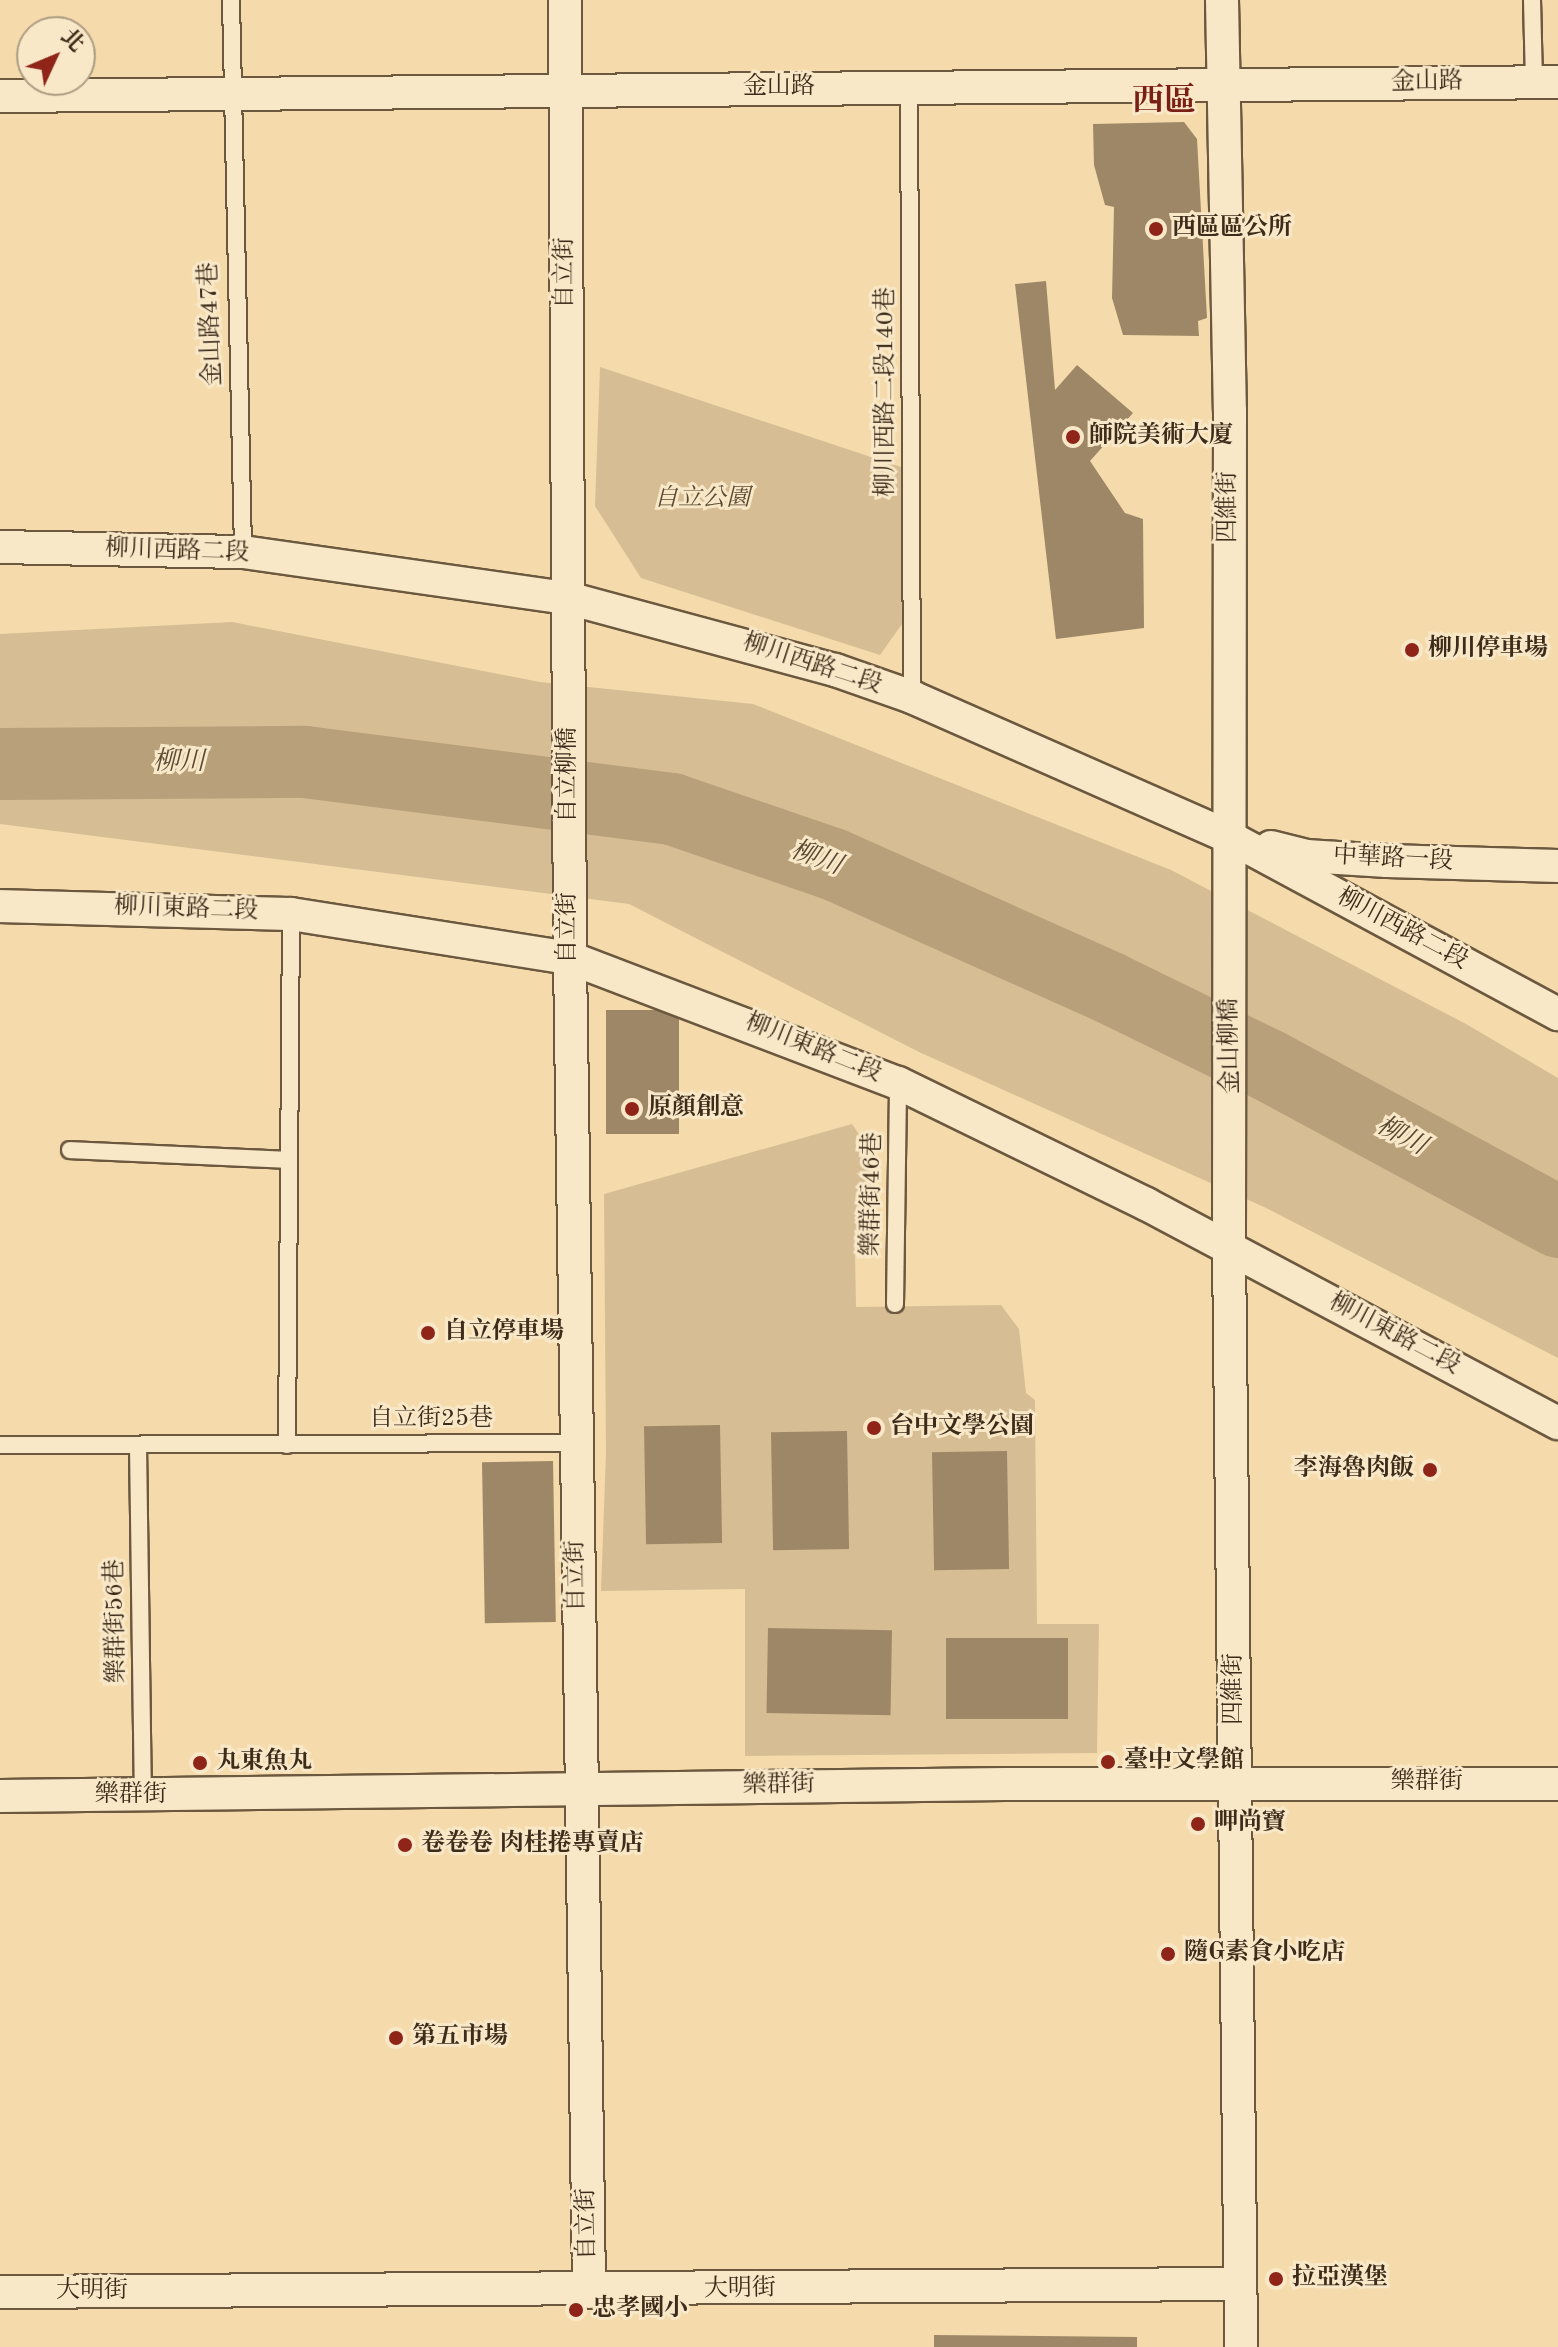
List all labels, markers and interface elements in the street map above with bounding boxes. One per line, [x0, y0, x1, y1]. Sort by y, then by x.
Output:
north arrow [16, 16, 96, 96]
text: 北 [56, 25, 87, 56]
street label: 金山路 [1391, 68, 1463, 98]
street label: 金山路 [743, 74, 815, 102]
district label: 西區 [1132, 83, 1196, 121]
place label: 西區區公所 [1172, 215, 1292, 243]
marker: 西區區公所 [1147, 220, 1165, 238]
street label: 自立街 [552, 237, 580, 309]
street label: 金山路47巷 [195, 262, 229, 386]
street label: 柳川西路二段140巷 [873, 287, 901, 497]
place label: 師院美術大廈 [1089, 423, 1233, 451]
marker: 師院美術大廈 [1064, 428, 1082, 446]
street label: 四維街 [1215, 471, 1243, 543]
park label: 自立公園 [654, 486, 750, 514]
street label: 柳川西路二段 [105, 535, 249, 569]
street label: 柳川西路二段 [739, 629, 885, 701]
place label: 柳川停車場 [1428, 636, 1548, 664]
marker: 柳川停車場 [1403, 641, 1421, 659]
street label: 自立柳橋 [555, 727, 583, 823]
water label: 柳川 [153, 747, 205, 779]
water label: 柳川 [786, 835, 846, 883]
street label: 中華路一段 [1332, 842, 1454, 878]
street label: 柳川西路二段 [1332, 883, 1472, 977]
street label: 自立街 [555, 892, 583, 964]
street label: 柳川東路二段 [114, 893, 258, 927]
street label: 金山柳橋 [1216, 998, 1246, 1094]
street label: 柳川東路二段 [741, 1009, 885, 1089]
place label: 原顏創意 [648, 1095, 744, 1123]
marker: 原顏創意 [623, 1100, 641, 1118]
water label: 柳川 [1371, 1111, 1431, 1163]
street label: 樂群街46巷 [858, 1132, 888, 1256]
street label: 柳川東路二段 [1324, 1288, 1464, 1382]
place label: 自立停車場 [444, 1319, 564, 1347]
marker: 自立停車場 [419, 1324, 437, 1342]
street label: 自立街25巷 [369, 1406, 493, 1434]
place label: 台中文學公園 [890, 1414, 1034, 1442]
marker: 台中文學公園 [865, 1419, 883, 1437]
place label: 李海魯肉飯 [1294, 1456, 1414, 1484]
marker: 李海魯肉飯 [1421, 1461, 1439, 1479]
street label: 自立街 [562, 1540, 592, 1612]
street label: 樂群街56巷 [102, 1559, 132, 1683]
street label: 四維街 [1221, 1653, 1249, 1725]
place label: 臺中文學館 [1124, 1748, 1244, 1776]
place label: 丸東魚丸 [216, 1749, 312, 1777]
marker: 臺中文學館 [1099, 1753, 1117, 1771]
marker: 丸東魚丸 [191, 1754, 209, 1772]
street label: 樂群街 [1391, 1769, 1463, 1797]
street label: 樂群街 [743, 1771, 815, 1801]
street label: 樂群街 [95, 1782, 167, 1810]
place label: 呷尚寶 [1214, 1810, 1286, 1838]
marker: 呷尚寶 [1189, 1815, 1207, 1833]
place label: 卷卷卷 肉桂捲專賣店 [421, 1831, 644, 1859]
marker: 卷卷卷 肉桂捲專賣店 [396, 1836, 414, 1854]
place label: 隨G素食小吃店 [1184, 1940, 1345, 1968]
marker: 隨G素食小吃店 [1159, 1945, 1177, 1963]
place label: 第五市場 [412, 2024, 508, 2052]
marker: 第五市場 [387, 2029, 405, 2047]
street label: 自立街 [573, 2188, 603, 2260]
place label: 拉亞漢堡 [1292, 2265, 1388, 2293]
marker: 拉亞漢堡 [1267, 2270, 1285, 2288]
street label: 大明街 [704, 2275, 776, 2305]
street label: 大明街 [56, 2278, 128, 2306]
place label: 忠孝國小 [592, 2296, 688, 2324]
marker: 忠孝國小 [567, 2301, 585, 2319]

